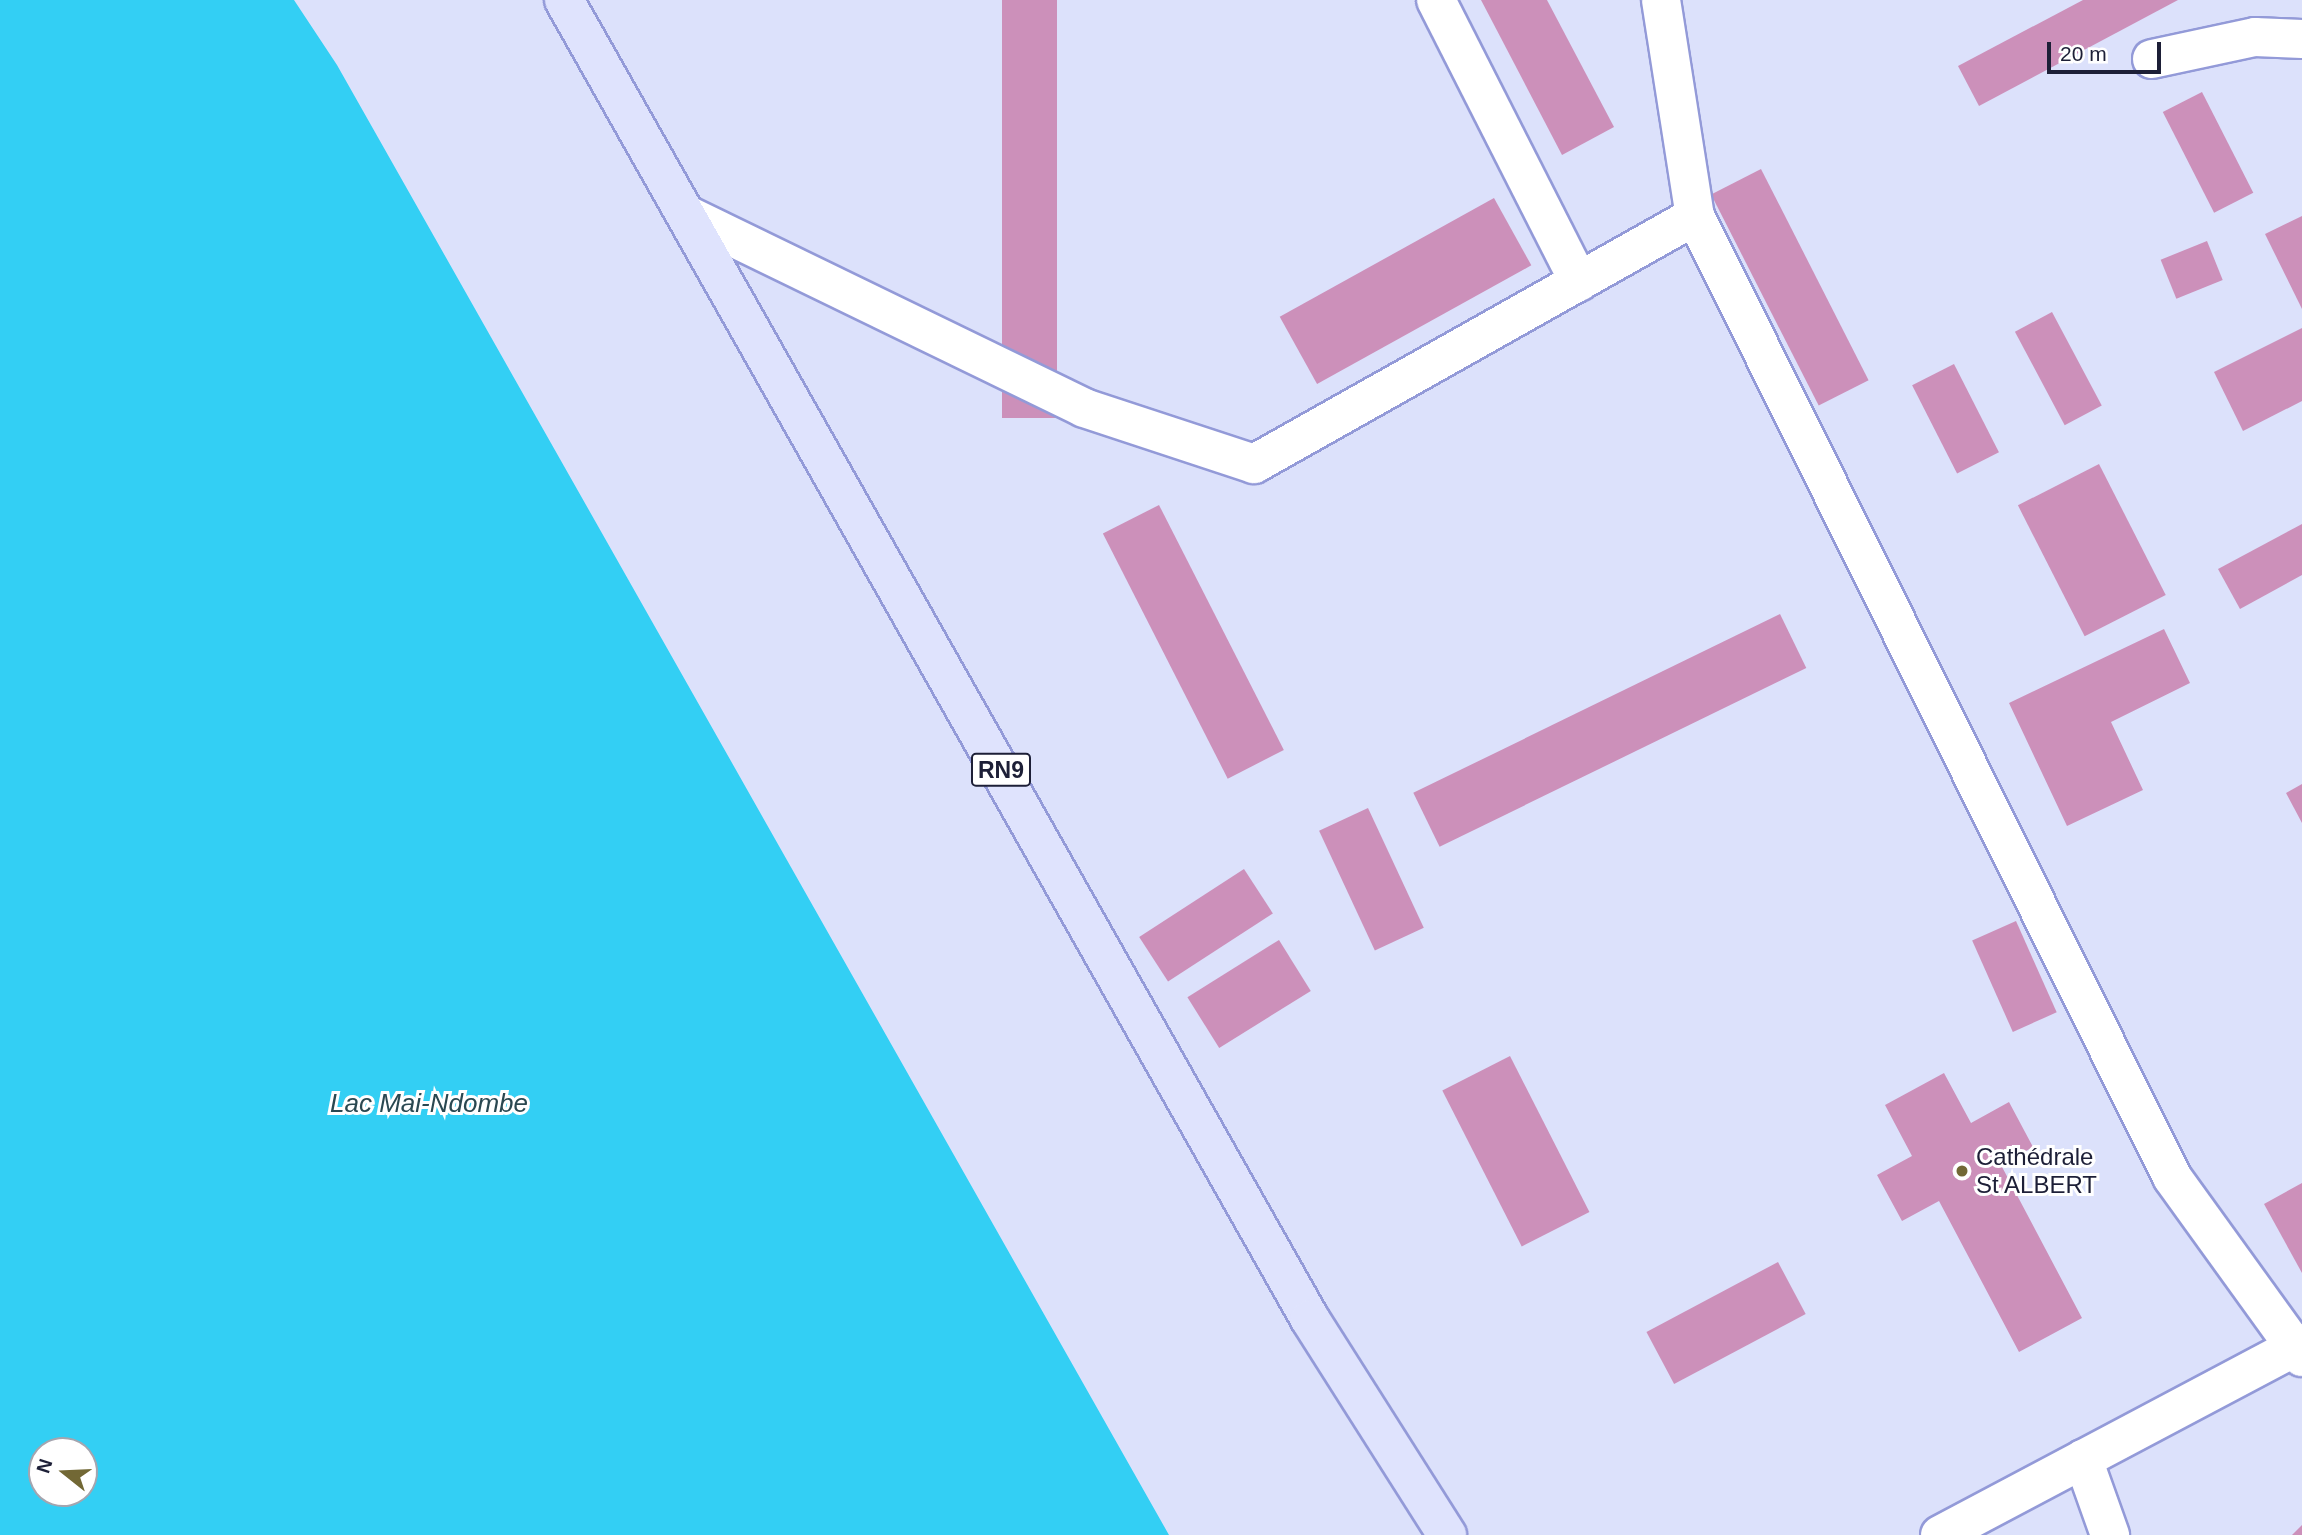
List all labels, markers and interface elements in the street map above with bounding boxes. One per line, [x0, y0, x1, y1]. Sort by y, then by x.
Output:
scale bar [2050, 28, 2164, 72]
text: 20 m [2060, 42, 2107, 65]
road number: RN9 [970, 750, 1032, 790]
water label: Lac Mai-Ndombe [330, 1088, 528, 1120]
place label: Cathédrale St ALBERT [1976, 1143, 2098, 1199]
marker: Cathédrale St ALBERT [1954, 1163, 1970, 1179]
north arrow [28, 1437, 98, 1507]
text: N [32, 1456, 57, 1476]

